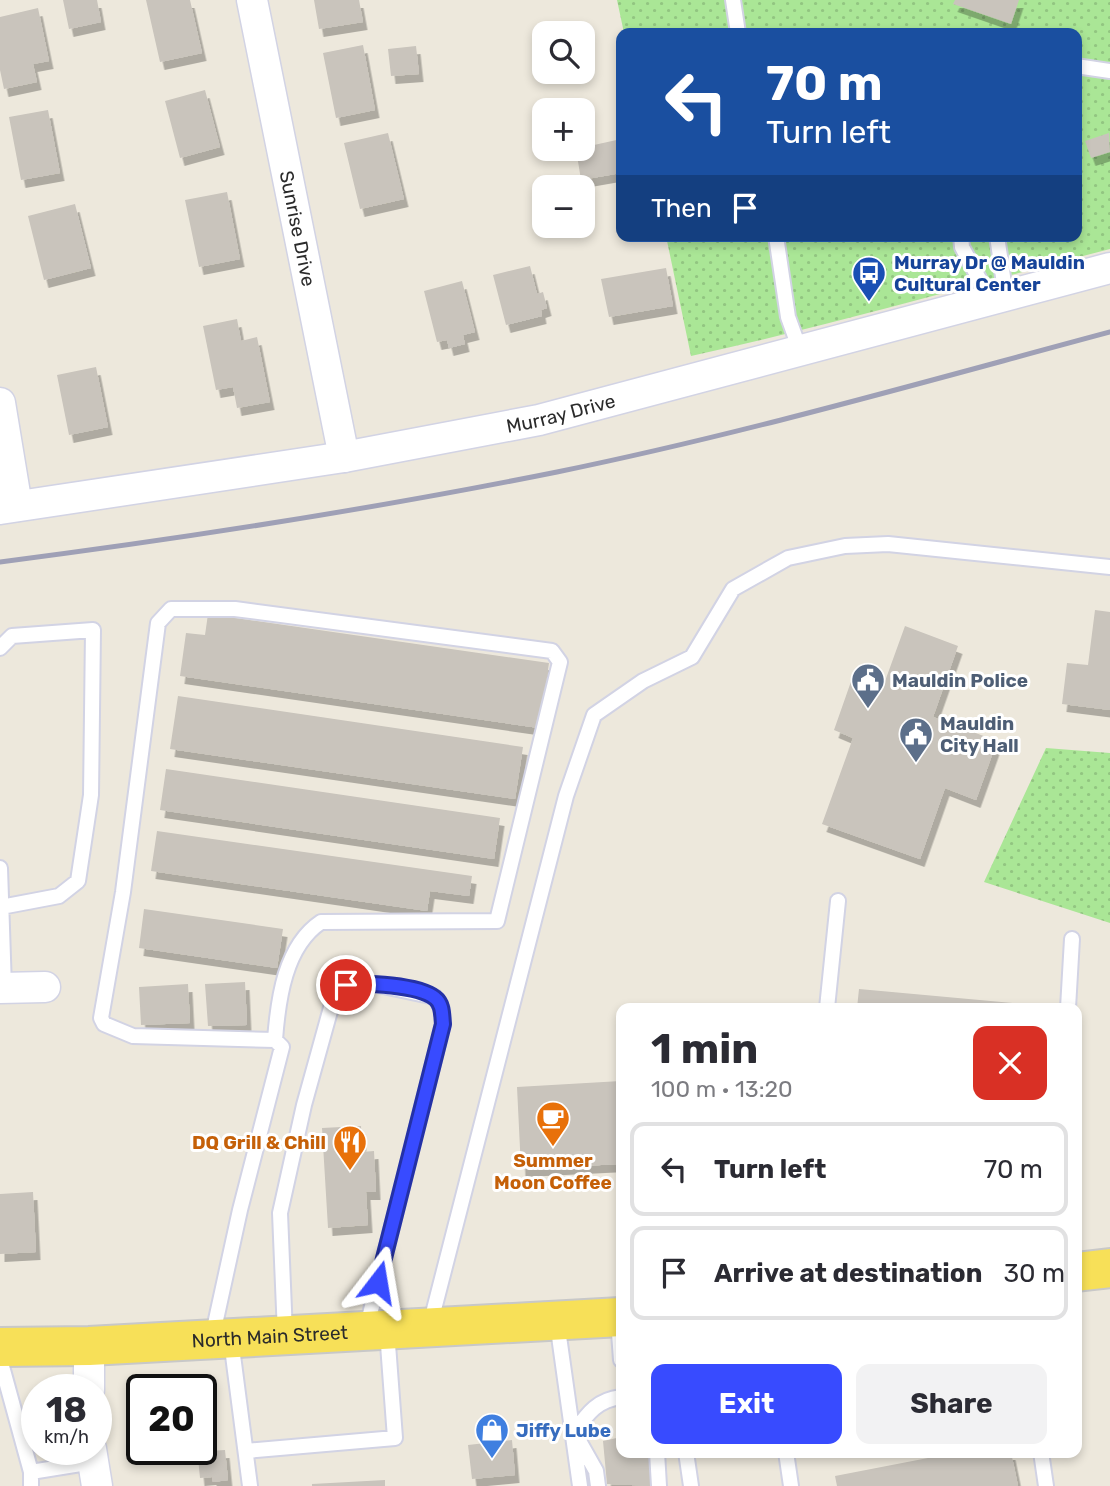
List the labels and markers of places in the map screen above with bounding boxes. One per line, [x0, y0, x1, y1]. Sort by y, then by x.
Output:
place label: Murray Dr @ Mauldin Cultural Center [894, 251, 1085, 296]
bus stop icon: Murray Dr @ Mauldin Cultural Center [850, 254, 888, 303]
public building icon: Mauldin Police [849, 661, 887, 710]
place label: Mauldin Police [892, 669, 1028, 692]
place label: Mauldin City Hall [940, 712, 1019, 757]
public building icon: Mauldin City Hall [897, 715, 935, 764]
pin [316, 955, 376, 1015]
cafe icon: Summer Moon Coffee [534, 1099, 572, 1148]
restaurant icon: DQ Grill & Chill [331, 1123, 369, 1172]
place label: DQ Grill & Chill [192, 1131, 326, 1154]
place label: Summer Moon Coffee [494, 1149, 612, 1194]
shop icon: Jiffy Lube [473, 1411, 511, 1460]
place label: Jiffy Lube [516, 1419, 611, 1442]

